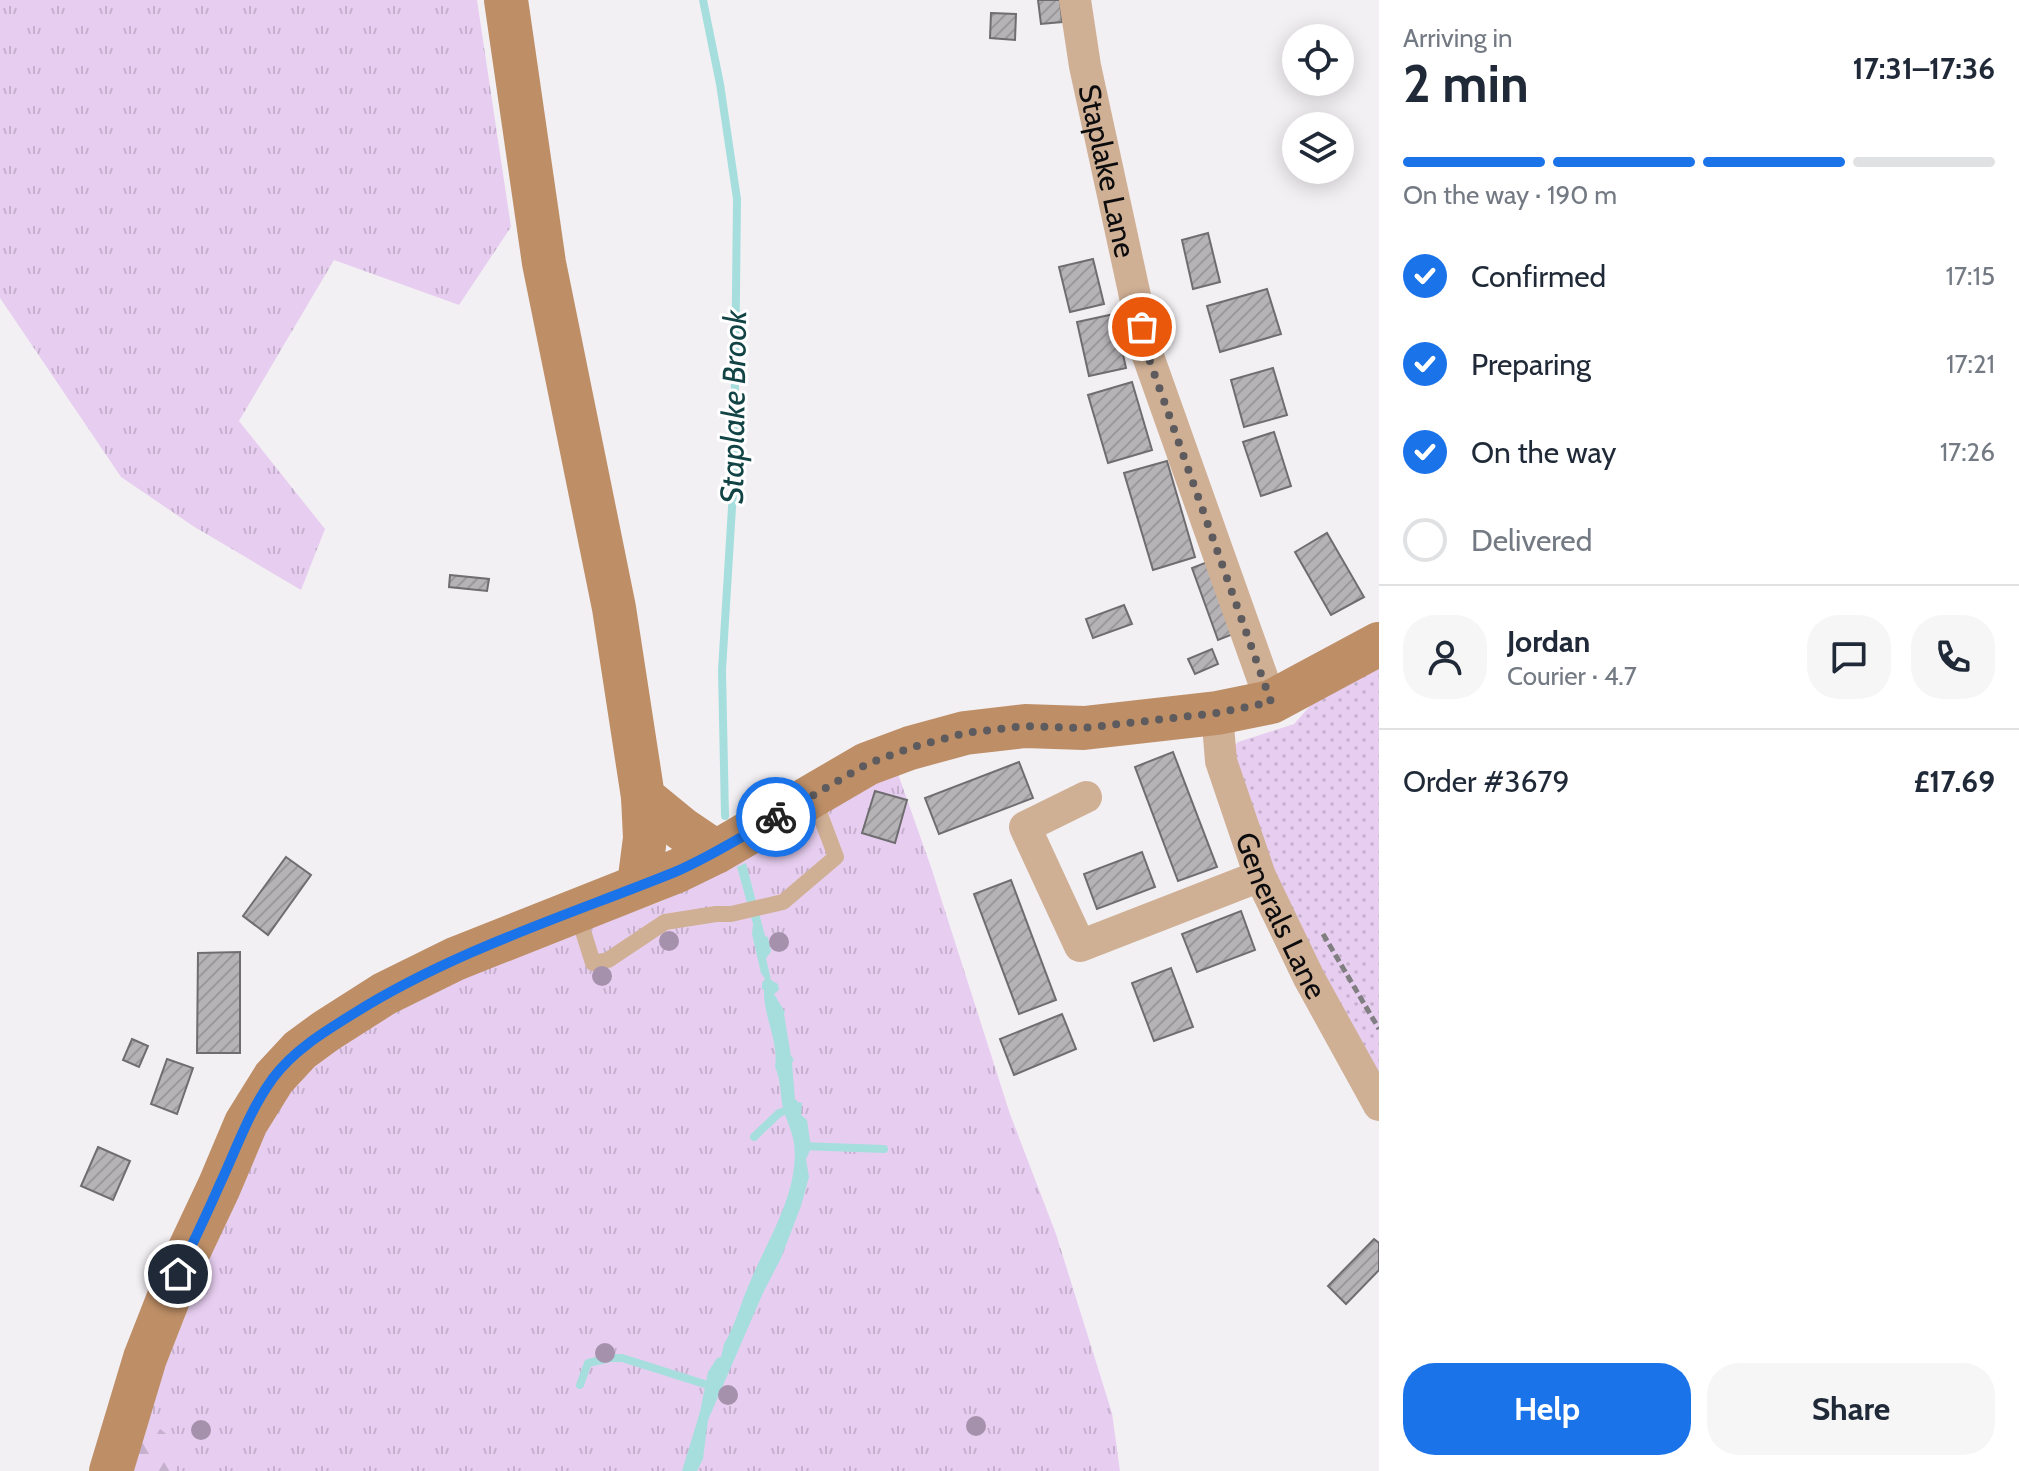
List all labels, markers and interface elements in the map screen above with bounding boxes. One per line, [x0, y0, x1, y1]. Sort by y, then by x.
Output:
text: Arriving in [1403, 22, 1513, 54]
map controls [1282, 24, 1354, 184]
button: locate [1282, 24, 1354, 96]
text: 17:31–17:36 [1852, 50, 1995, 87]
text: 2 min [1403, 52, 1529, 115]
street label: Staplake Lane [1071, 81, 1145, 261]
button: layers [1282, 112, 1354, 184]
text: On the way · 190 m [1403, 179, 1617, 211]
icon: check [1403, 254, 1447, 298]
text: Confirmed [1471, 258, 1606, 295]
text: 17:15 [1945, 260, 1995, 292]
pin [1108, 293, 1176, 361]
icon: bag [1120, 305, 1164, 349]
water label: Staplake Brook [712, 308, 754, 504]
icon: check [1403, 342, 1447, 386]
text: Preparing [1471, 346, 1591, 383]
text: 17:21 [1946, 348, 1995, 380]
icon: check [1403, 430, 1447, 474]
text: On the way [1471, 434, 1616, 471]
text: 17:26 [1940, 436, 1995, 468]
text: Delivered [1471, 522, 1592, 559]
button: person [1403, 615, 1487, 699]
button: chat [1807, 615, 1891, 699]
button: phone [1911, 615, 1995, 699]
text: Jordan [1507, 623, 1590, 660]
text: Courier · 4.7 [1507, 660, 1637, 692]
text: Order #3679 [1403, 763, 1570, 800]
text: £17.69 [1914, 763, 1995, 800]
courier [736, 777, 816, 857]
icon: bike [754, 795, 798, 839]
street label: Generals Lane [1228, 827, 1335, 1005]
pin [144, 1240, 212, 1308]
icon: home [156, 1252, 200, 1296]
button: Help [1403, 1363, 1691, 1455]
button: Share [1707, 1363, 1995, 1455]

